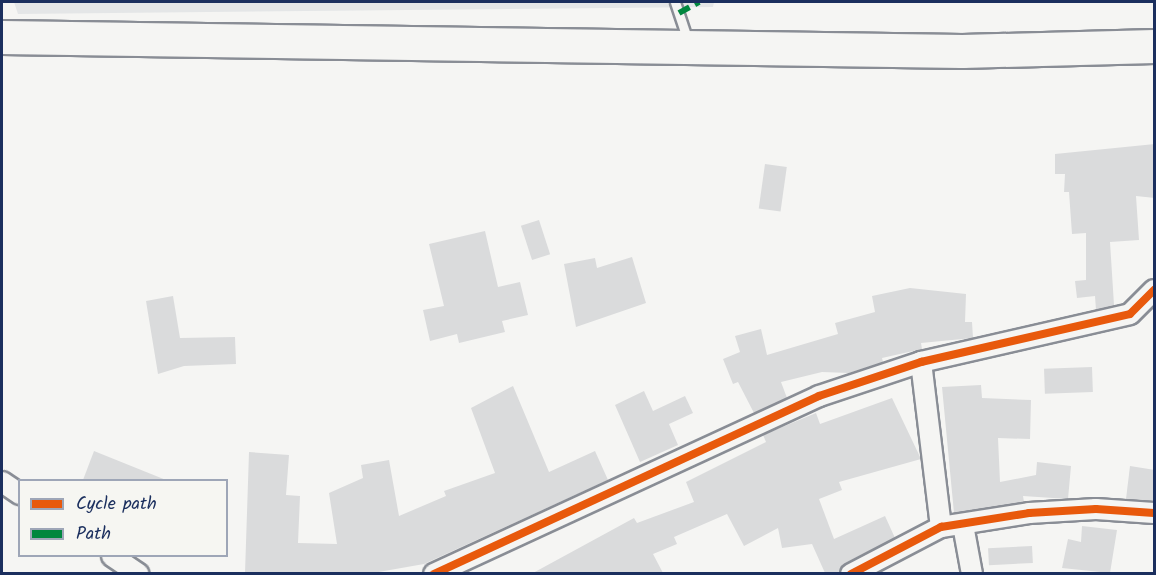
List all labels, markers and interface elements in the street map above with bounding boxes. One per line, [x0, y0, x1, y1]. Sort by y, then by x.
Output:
legend [18, 479, 228, 557]
text: Cycle path [76, 490, 157, 519]
text: Path [76, 520, 111, 549]

